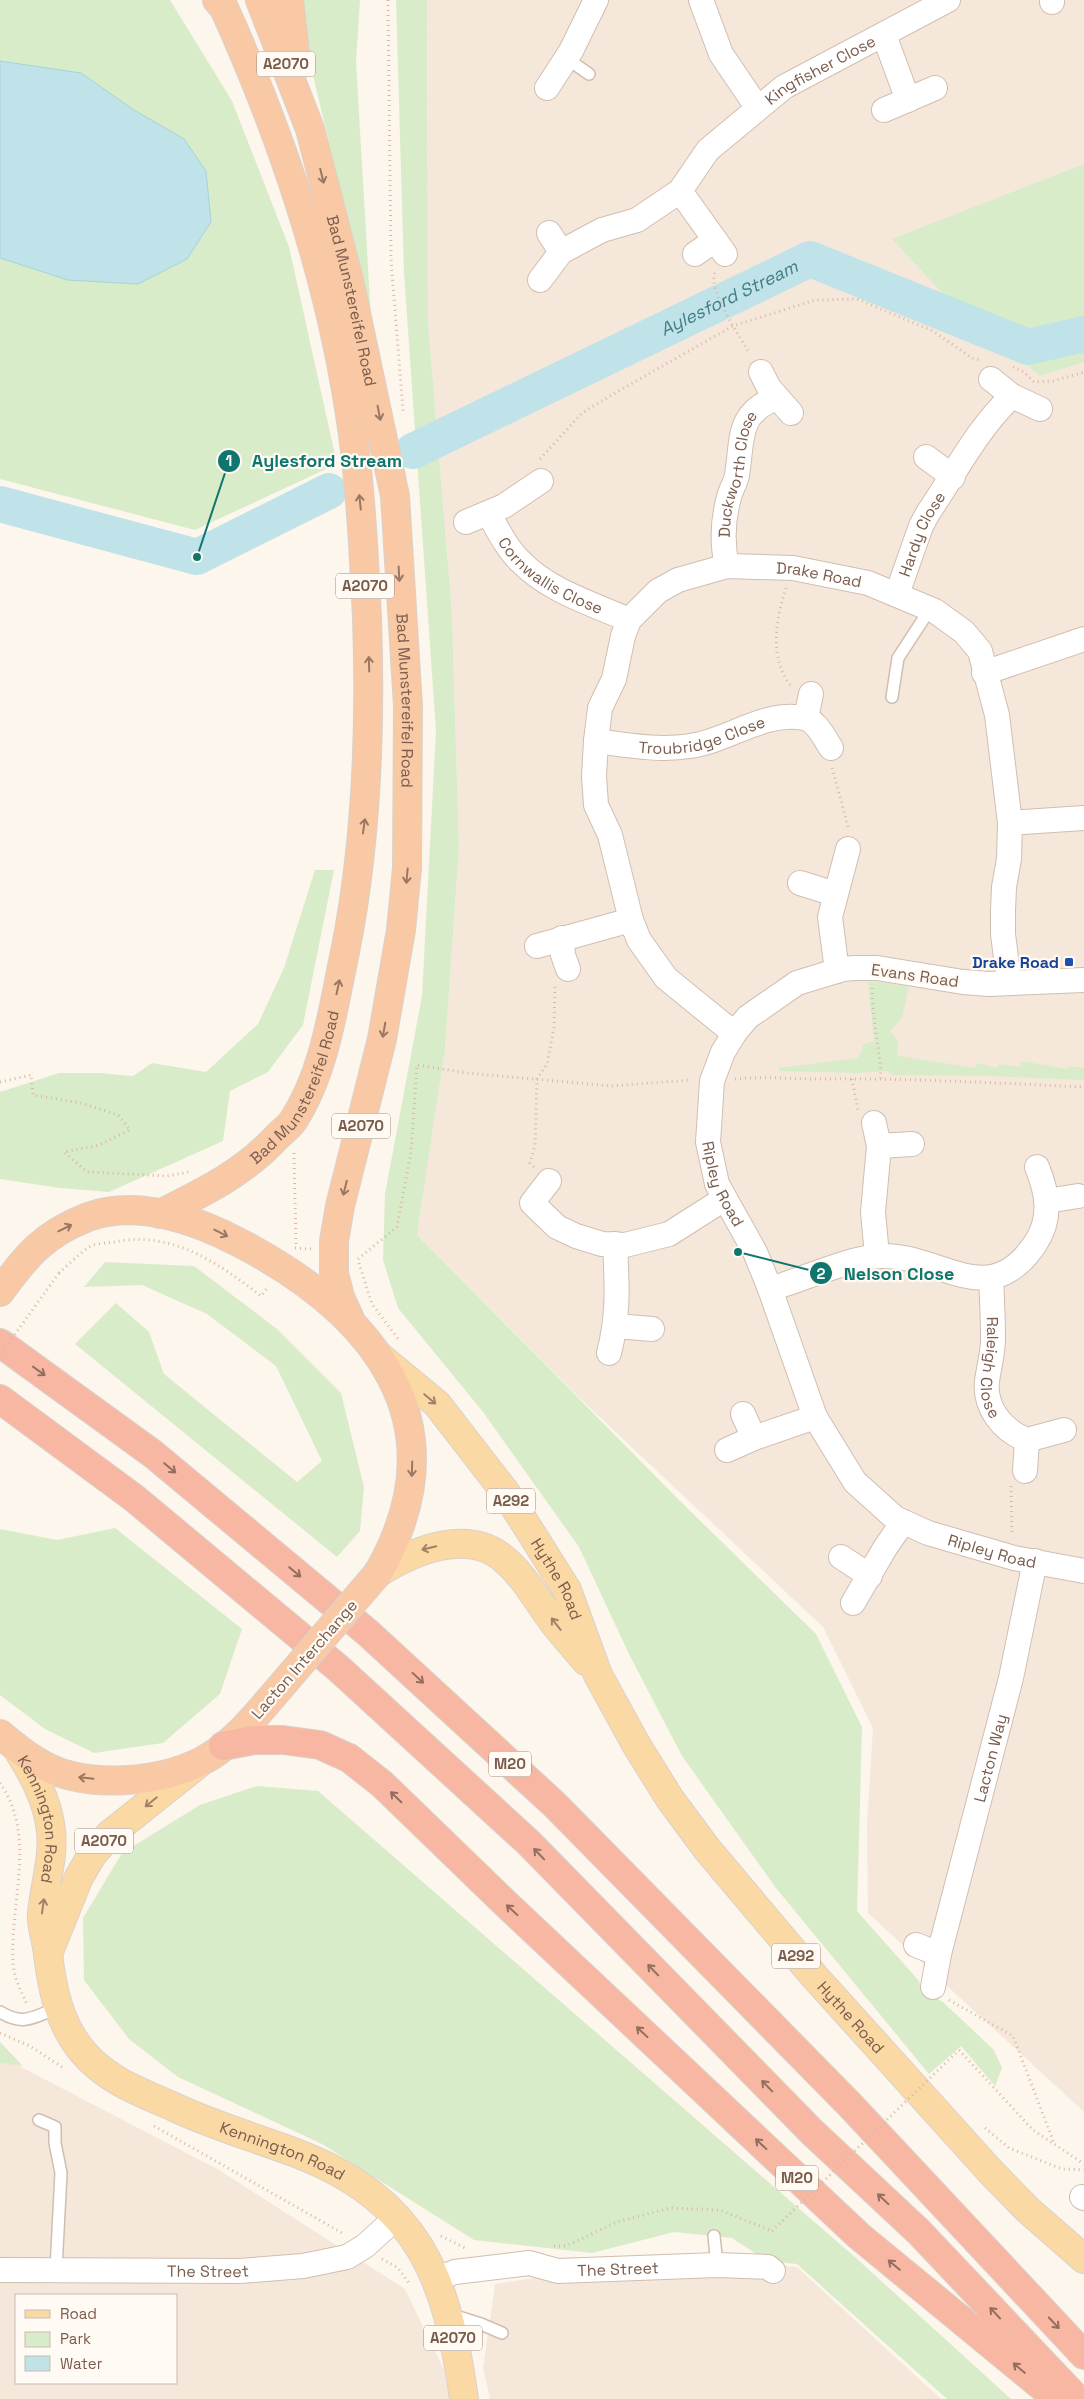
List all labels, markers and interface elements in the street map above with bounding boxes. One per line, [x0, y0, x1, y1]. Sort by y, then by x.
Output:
street label: Kingfisher Close [760, 30, 879, 110]
road number: A2070 [257, 52, 315, 76]
one-way arrow [318, 168, 327, 184]
street label: Bad Munstereifel Road [322, 213, 381, 388]
water label: Aylesford Stream [656, 254, 802, 341]
one-way arrow [374, 404, 384, 420]
street label: Duckworth Close [714, 406, 762, 538]
callout: Aylesford Stream [217, 444, 412, 477]
text: Aylesford Stream [252, 449, 402, 472]
text: 1 [226, 451, 232, 470]
street label: Hardy Close [894, 488, 950, 580]
one-way arrow [355, 494, 365, 510]
street label: Cornwallis Close [493, 533, 606, 619]
street label: Drake Road [776, 557, 864, 593]
one-way arrow [395, 565, 404, 581]
road number: A2070 [336, 574, 394, 598]
street label: Bad Munstereifel Road [391, 613, 418, 788]
one-way arrow [364, 656, 373, 672]
street label: Troubridge Close [638, 711, 768, 759]
one-way arrow [359, 819, 369, 835]
one-way arrow [402, 868, 411, 884]
place label: Drake Road [972, 952, 1059, 973]
marker: Drake Road [1063, 956, 1075, 968]
street label: Evans Road [870, 959, 960, 992]
one-way arrow [334, 979, 343, 995]
street label: Bad Munstereifel Road [245, 1009, 344, 1169]
one-way arrow [378, 1022, 388, 1038]
road number: A2070 [332, 1114, 390, 1138]
street label: Ripley Road [697, 1139, 749, 1231]
one-way arrow [340, 1179, 349, 1195]
one-way arrow [58, 1223, 73, 1233]
one-way arrow [213, 1229, 228, 1239]
callout: Nelson Close [809, 1257, 964, 1290]
text: Nelson Close [844, 1262, 954, 1285]
text: 2 [817, 1264, 826, 1283]
street label: Raleigh Close [975, 1316, 1005, 1423]
one-way arrow [32, 1366, 45, 1377]
one-way arrow [424, 1393, 437, 1404]
one-way arrow [408, 1460, 417, 1476]
one-way arrow [163, 1463, 176, 1474]
road number: A292 [487, 1488, 535, 1514]
street label: Ripley Road [945, 1529, 1038, 1573]
street label: Hythe Road [526, 1534, 587, 1623]
one-way arrow [421, 1544, 437, 1554]
one-way arrow [288, 1566, 301, 1577]
street label: Lacton Interchange [247, 1595, 362, 1723]
one-way arrow [550, 1618, 561, 1631]
one-way arrow [411, 1673, 424, 1684]
street label: Lacton Way [969, 1712, 1012, 1805]
street label: Kennington Road [13, 1752, 62, 1885]
road number: M20 [489, 1752, 531, 1776]
one-way arrow [79, 1773, 95, 1783]
one-way arrow [390, 1791, 402, 1803]
one-way arrow [144, 1797, 157, 1808]
road number: A2070 [75, 1828, 133, 1854]
one-way arrow [533, 1847, 545, 1860]
one-way arrow [38, 1898, 48, 1914]
one-way arrow [506, 1904, 519, 1916]
road number: A292 [772, 1944, 820, 1968]
one-way arrow [647, 1963, 659, 1976]
street label: Hythe Road [813, 1977, 889, 2058]
one-way arrow [636, 2026, 649, 2038]
one-way arrow [761, 2080, 773, 2092]
street label: Kennington Road [217, 2117, 349, 2185]
one-way arrow [754, 2138, 767, 2150]
road number: M20 [776, 2166, 818, 2190]
one-way arrow [877, 2193, 890, 2205]
street label: The Street [577, 2257, 659, 2281]
one-way arrow [888, 2259, 901, 2270]
street label: The Street [167, 2260, 250, 2282]
legend [15, 2294, 178, 2384]
text: Road [60, 2304, 97, 2323]
one-way arrow [989, 2306, 1001, 2319]
one-way arrow [1048, 2317, 1060, 2330]
road number: A2070 [424, 2326, 482, 2350]
text: Park [60, 2329, 91, 2348]
text: Water [60, 2354, 103, 2373]
one-way arrow [1013, 2363, 1026, 2374]

